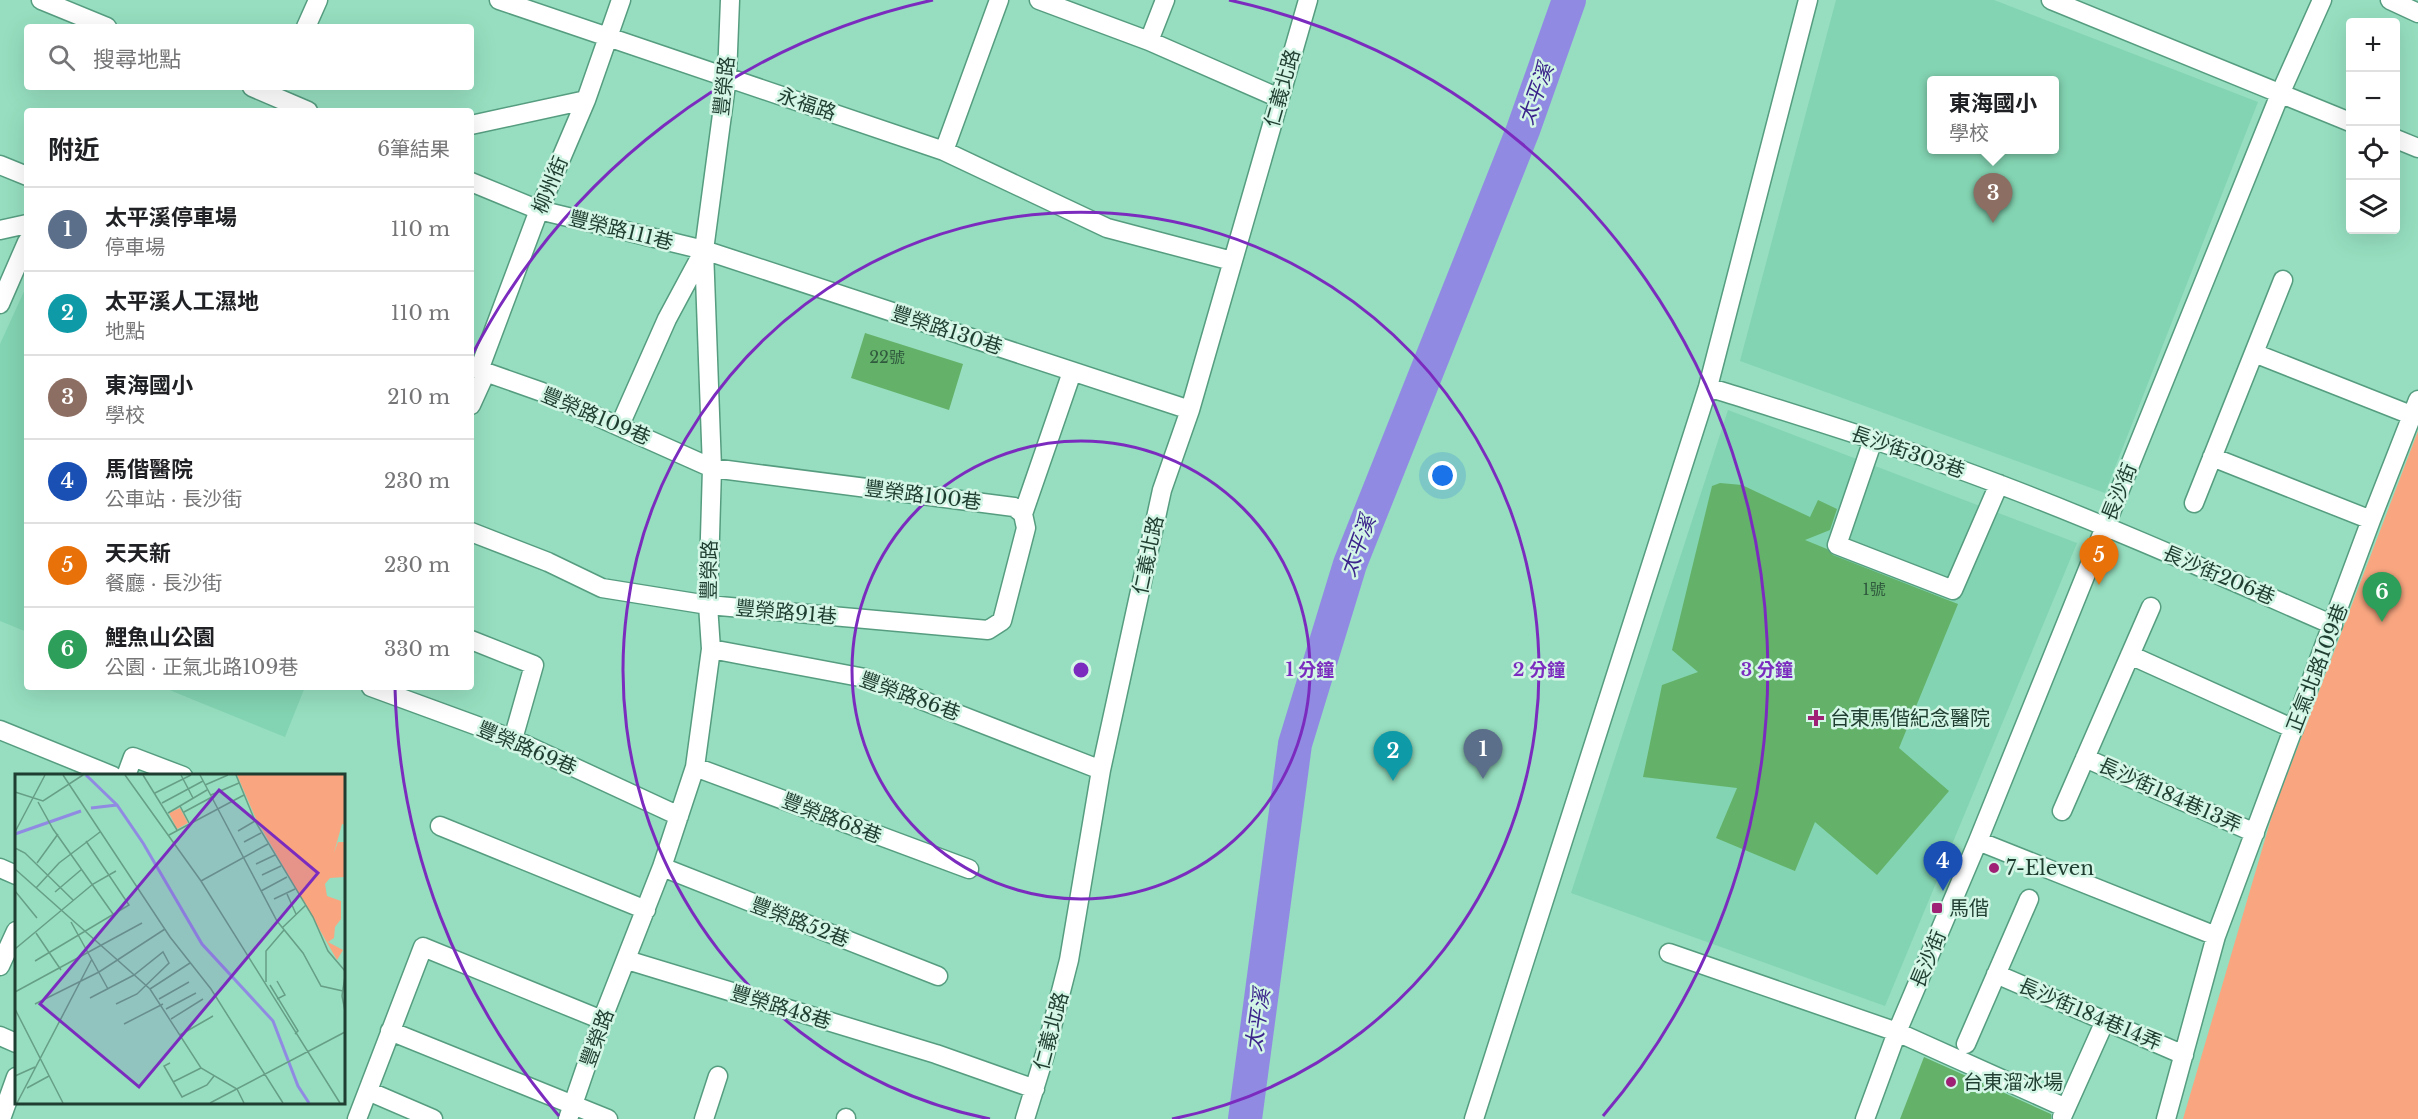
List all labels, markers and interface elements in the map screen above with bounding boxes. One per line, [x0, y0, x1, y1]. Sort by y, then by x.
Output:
map controls [2346, 18, 2400, 234]
button: + [2346, 18, 2400, 72]
search box [24, 24, 474, 90]
icon: search [45, 41, 78, 74]
text: 搜尋地點 [93, 46, 181, 73]
street label: 仁義北路 [1259, 46, 1305, 130]
street label: 豐榮路 [709, 55, 739, 117]
water label: 太平溪 [1513, 57, 1560, 128]
button: − [2346, 72, 2400, 126]
popup [1927, 76, 2059, 154]
street label: 永福路 [775, 83, 839, 125]
text: 東海國小 [1949, 90, 2037, 117]
text: 學校 [1949, 121, 1989, 145]
button: locate [2346, 126, 2400, 180]
text: 附近 [48, 134, 100, 166]
text: 6筆結果 [377, 137, 450, 161]
street label: 柳州街 [527, 153, 573, 217]
pin: 3 [1974, 174, 2012, 223]
button: layers [2346, 180, 2400, 234]
text: 太平溪停車場 [105, 204, 237, 231]
street label: 豐榮路111巷 [566, 205, 676, 255]
text: 1 [63, 217, 72, 241]
text: 110 m [391, 217, 450, 241]
text: 停車場 [105, 235, 165, 259]
text: 太平溪人工濕地 [105, 288, 259, 315]
text: 2 [61, 301, 74, 325]
text: 110 m [391, 301, 450, 325]
street label: 豐榮路130巷 [888, 301, 1006, 359]
text: 地點 [105, 319, 145, 343]
house number: 22號 [869, 347, 905, 367]
text: 東海國小 [105, 372, 193, 399]
street label: 豐榮路109巷 [538, 382, 654, 450]
text: 3 [61, 385, 74, 409]
text: 210 m [387, 385, 450, 409]
text: 學校 [105, 403, 145, 427]
street label: 長沙街303巷 [1848, 421, 1968, 483]
text: 馬偕醫院 [105, 456, 193, 483]
street label: 長沙街 [2097, 460, 2141, 524]
your location [1428, 461, 1457, 490]
text: 4 [61, 469, 74, 493]
text: 230 m [384, 469, 450, 493]
street label: 豐榮路100巷 [863, 476, 983, 514]
text: 公車站 · 長沙街 [105, 487, 242, 511]
water label: 太平溪 [1335, 509, 1382, 580]
street label: 仁義北路 [1128, 513, 1168, 597]
pin: 5 [2080, 536, 2118, 585]
text: 天天新 [105, 540, 171, 567]
street label: 豐榮路 [696, 540, 722, 600]
street label: 長沙街206巷 [2159, 541, 2279, 609]
text: 5 [62, 553, 73, 577]
text: 230 m [384, 553, 450, 577]
text: 餐廳 · 長沙街 [105, 571, 222, 595]
pin: 6 [2362, 572, 2402, 622]
house number: 1號 [1862, 579, 1886, 599]
street label: 豐榮路91巷 [734, 596, 838, 628]
street label: 正氣北路109巷 [2281, 600, 2353, 736]
text: 鯉魚山公園 [105, 624, 215, 651]
text: 6 [61, 637, 74, 661]
text: 330 m [384, 637, 450, 661]
text: 公園 · 正氣北路109巷 [105, 655, 298, 679]
text: 1 分鐘 [1286, 659, 1334, 681]
text: 2 分鐘 [1513, 659, 1565, 681]
text: 3 分鐘 [1741, 659, 1793, 681]
centre of rings [1071, 660, 1091, 680]
street label: 豐榮路86巷 [857, 667, 963, 725]
place label: 台東馬偕紀念醫院 [1830, 706, 1990, 730]
marker: 台東馬偕紀念醫院 [1807, 709, 1825, 727]
street label: 豐榮路69巷 [474, 716, 580, 780]
pin: 1 [1464, 730, 1502, 779]
pin: 2 [1374, 732, 1412, 781]
street label: 長沙街184巷13弄 [2095, 753, 2245, 837]
inset map [15, 774, 345, 1104]
street label: 豐榮路68巷 [779, 788, 885, 848]
pin: 4 [1924, 842, 1962, 891]
place label: 7-Eleven [2006, 856, 2094, 880]
marker: 7-Eleven [1987, 861, 2001, 875]
street label: 豐榮路52巷 [747, 892, 853, 952]
place label: 馬偕 [1949, 896, 1989, 920]
marker: 馬偕 [1930, 901, 1944, 915]
street label: 長沙街 [1905, 927, 1951, 991]
street label: 長沙街184巷14弄 [2015, 973, 2165, 1055]
street label: 豐榮路48巷 [728, 980, 834, 1034]
water label: 太平溪 [1241, 984, 1276, 1053]
street label: 仁義北路 [1029, 989, 1073, 1073]
street label: 豐榮路 [575, 1006, 619, 1070]
place label: 台東溜冰場 [1963, 1070, 2063, 1094]
marker: 台東溜冰場 [1944, 1075, 1958, 1089]

